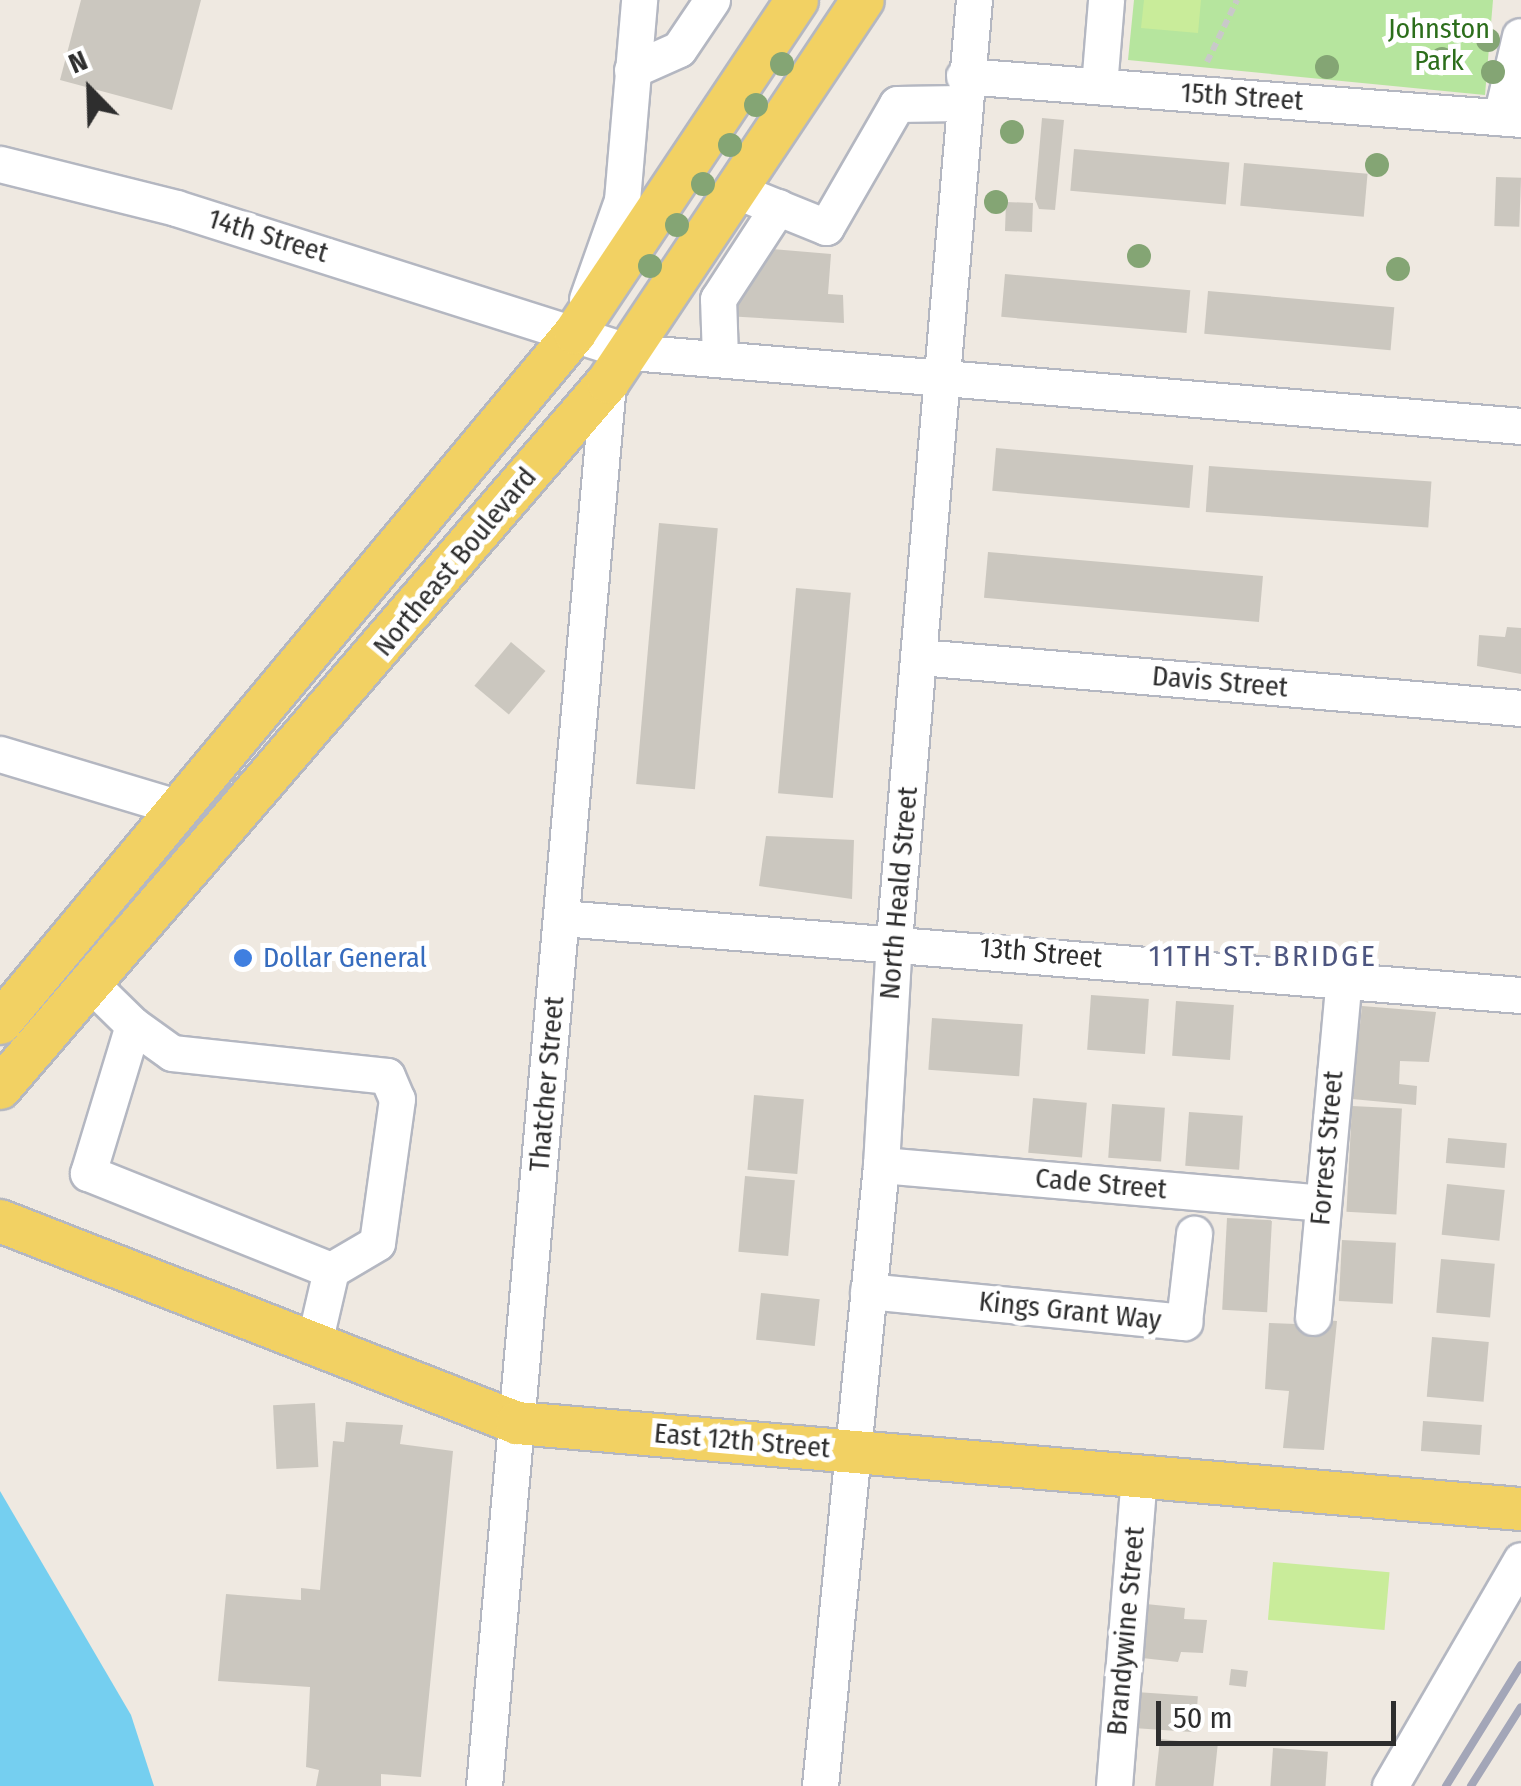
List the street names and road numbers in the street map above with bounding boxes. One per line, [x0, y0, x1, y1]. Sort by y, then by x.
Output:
street label: 15th Street [1180, 76, 1304, 118]
street label: 14th Street [204, 202, 332, 270]
street label: Northeast Boulevard [366, 461, 544, 663]
street label: Davis Street [1151, 659, 1289, 705]
street label: North Heald Street [873, 785, 925, 1001]
street label: 13th Street [978, 931, 1104, 975]
street label: Thatcher Street [523, 995, 571, 1173]
street label: Forrest Street [1304, 1069, 1350, 1227]
street label: Cade Street [1034, 1162, 1168, 1206]
street label: Kings Grant Way [977, 1285, 1163, 1337]
street label: East 12th Street [653, 1417, 831, 1465]
street label: Brandywine Street [1100, 1525, 1152, 1737]

